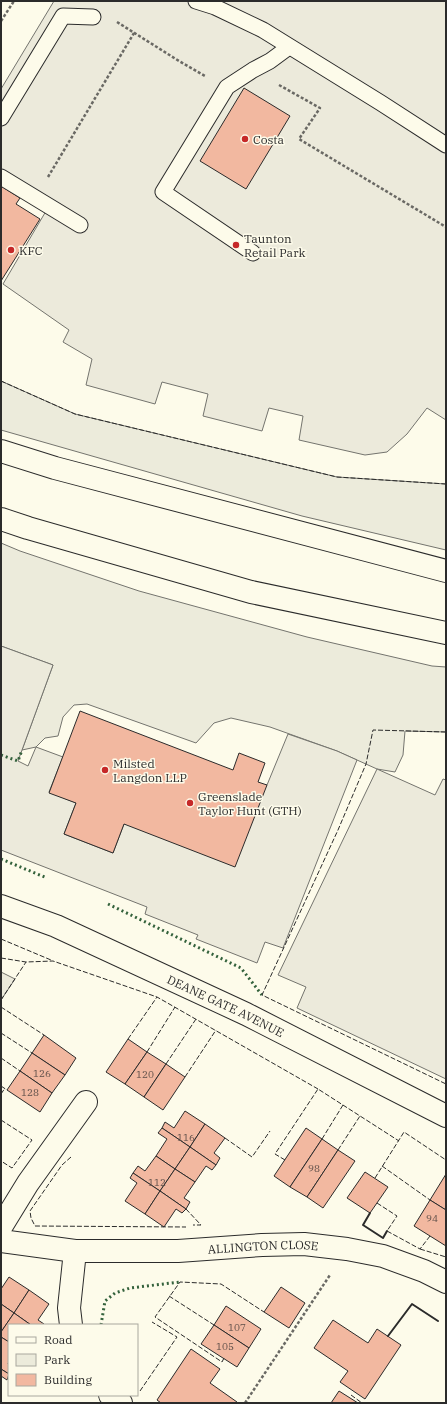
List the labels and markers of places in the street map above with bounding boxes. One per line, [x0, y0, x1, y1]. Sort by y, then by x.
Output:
place label: Costa [253, 132, 284, 147]
marker: Costa [240, 134, 250, 144]
place label: Taunton Retail Park [244, 231, 305, 260]
marker: Taunton Retail Park [231, 240, 241, 250]
place label: KFC [19, 243, 43, 258]
marker: KFC [6, 245, 16, 255]
place label: Milsted Langdon LLP [113, 756, 187, 785]
marker: Milsted Langdon LLP [100, 765, 110, 775]
place label: Greenslade Taylor Hunt (GTH) [198, 789, 302, 818]
marker: Greenslade Taylor Hunt (GTH) [185, 798, 195, 808]

